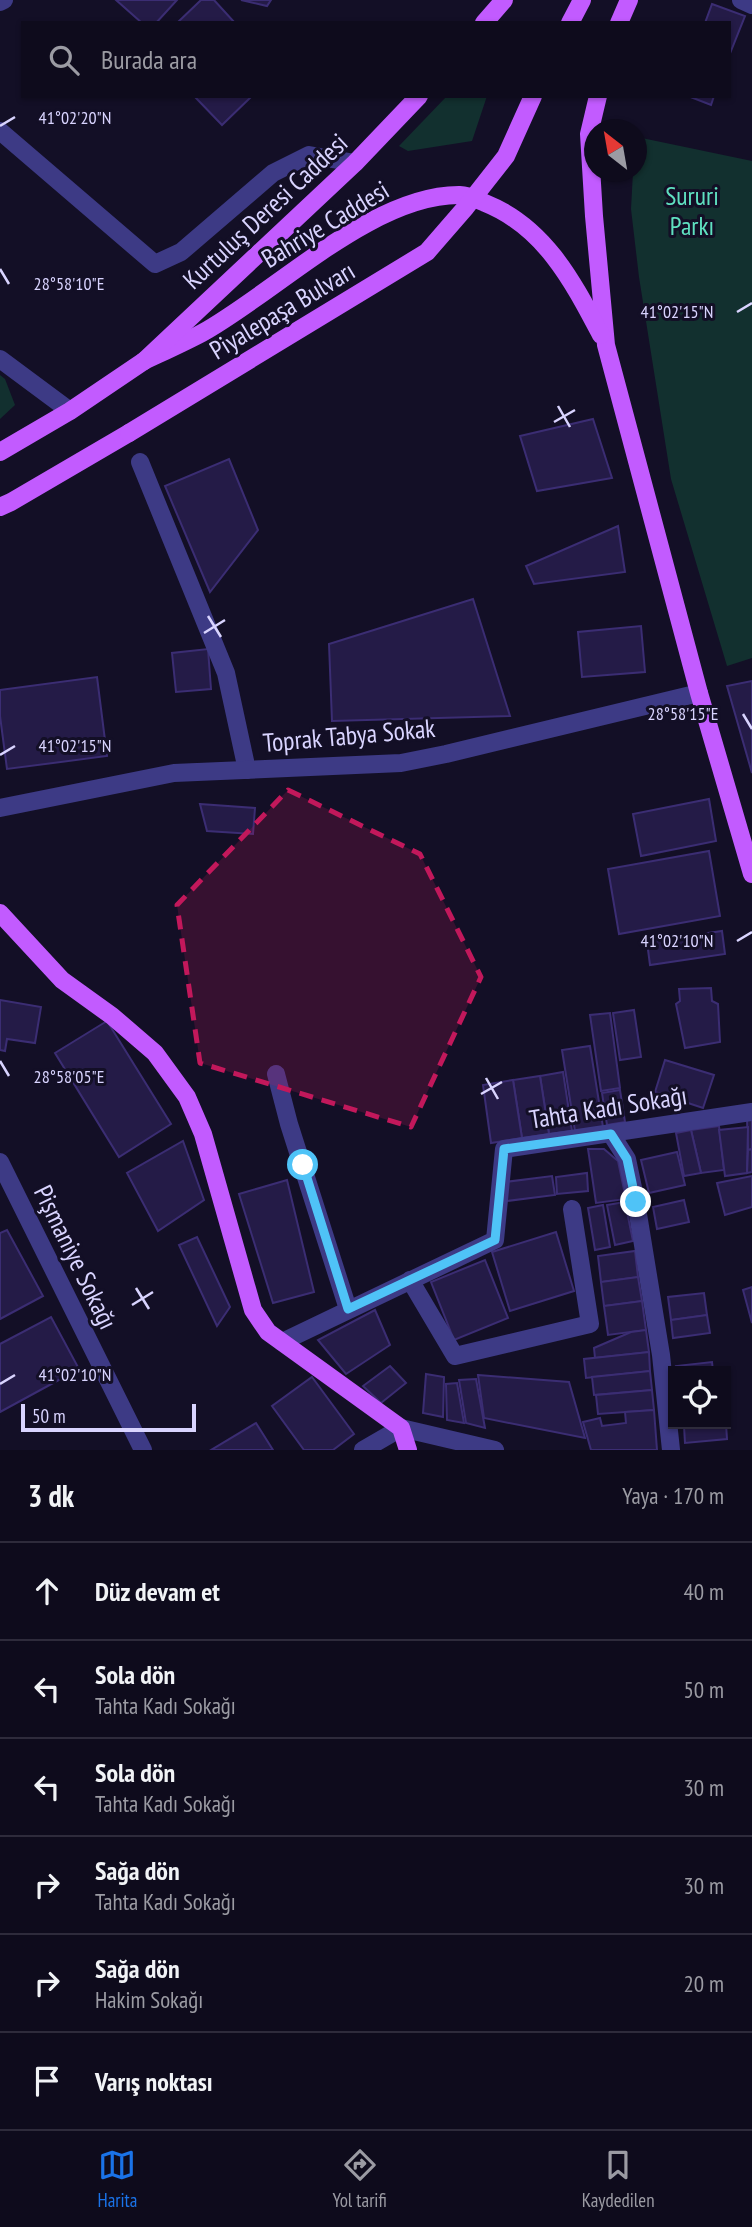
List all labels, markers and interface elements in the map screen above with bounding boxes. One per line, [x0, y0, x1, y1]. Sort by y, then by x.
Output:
search box [21, 21, 731, 98]
icon: search [45, 41, 83, 79]
text: Burada ara [101, 43, 197, 76]
text: 41°02'20"N [39, 106, 111, 129]
north arrow [584, 119, 647, 182]
street label: Kurtuluş Deresi Caddesi [176, 126, 354, 296]
street label: Bahriye Caddesi [255, 173, 395, 275]
park label: Sururi Parkı [665, 179, 719, 242]
street label: Piyalepaşa Bulvarı [203, 254, 361, 366]
text: 28°58'10"E [34, 272, 104, 295]
text: 41°02'15"N [641, 300, 713, 323]
text: 28°58'15"E [648, 702, 718, 725]
street label: Toprak Tabya Sokak [262, 711, 436, 759]
text: 41°02'15"N [39, 734, 111, 757]
text: 41°02'10"N [641, 929, 713, 952]
text: 28°58'05"E [34, 1065, 104, 1088]
street label: Tahta Kadı Sokağı [527, 1078, 689, 1136]
route start [287, 1149, 318, 1180]
street label: Pişmaniye Sokağı [27, 1180, 125, 1334]
route end [620, 1186, 651, 1217]
text: 41°02'10"N [39, 1363, 111, 1386]
map controls [668, 1366, 731, 1429]
button: locate [668, 1366, 731, 1429]
scale bar [21, 1401, 196, 1433]
text: 50 m [32, 1404, 66, 1428]
text: 3 dk [28, 1476, 74, 1515]
text: Yaya · 170 m [622, 1481, 724, 1510]
icon: ahead [28, 1572, 66, 1610]
text: Düz devam et [95, 1575, 220, 1608]
text: 40 m [683, 1577, 724, 1606]
text: Sola dön [95, 1658, 175, 1691]
icon: left [28, 1670, 66, 1708]
text: 50 m [683, 1675, 724, 1704]
text: Tahta Kadı Sokağı [95, 1691, 236, 1720]
text: Sola dön [95, 1756, 175, 1789]
icon: left [28, 1768, 66, 1806]
text: 30 m [683, 1773, 724, 1802]
text: Tahta Kadı Sokağı [95, 1789, 236, 1818]
text: Sağa dön [95, 1854, 180, 1887]
icon: right [28, 1866, 66, 1904]
text: 30 m [683, 1871, 724, 1900]
text: Tahta Kadı Sokağı [95, 1887, 236, 1916]
text: Sağa dön [95, 1952, 180, 1985]
icon: right [28, 1964, 66, 2002]
text: 20 m [683, 1969, 724, 1998]
text: Hakim Sokağı [95, 1985, 203, 2014]
icon: arrive [28, 2062, 66, 2100]
text: Varış noktası [95, 2065, 213, 2098]
tab: Harita [97, 2146, 137, 2212]
tab: Yol tarifi [332, 2146, 387, 2212]
tab: Kaydedilen [582, 2146, 655, 2212]

